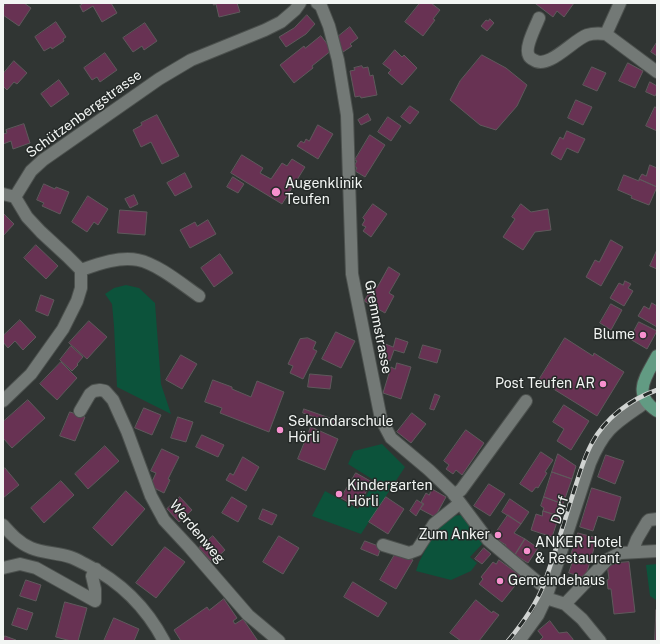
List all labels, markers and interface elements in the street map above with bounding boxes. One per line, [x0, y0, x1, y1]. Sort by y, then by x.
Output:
street label: Schützenbergstrasse [23, 66, 145, 162]
place label: Augenklinik Teufen [285, 176, 363, 208]
marker: Augenklinik Teufen [270, 186, 282, 198]
street label: Gremmstrasse [361, 279, 395, 375]
place label: Blume [593, 327, 635, 343]
marker: Blume [638, 330, 648, 340]
place label: Post Teufen AR [495, 376, 595, 392]
marker: Post Teufen AR [598, 379, 608, 389]
place label: Sekundarschule Hörli [288, 414, 394, 446]
marker: Sekundarschule Hörli [275, 425, 285, 435]
place label: Kindergarten Hörli [347, 478, 432, 510]
marker: Kindergarten Hörli [334, 489, 344, 499]
street label: Dorf [548, 494, 572, 526]
street label: Werdenweg [166, 497, 228, 567]
place label: Zum Anker [418, 527, 490, 543]
marker: Zum Anker [493, 530, 503, 540]
place label: ANKER Hotel & Restaurant [535, 535, 622, 568]
marker: ANKER Hotel & Restaurant [522, 546, 532, 556]
place label: Gemeindehaus [508, 573, 605, 589]
marker: Gemeindehaus [495, 576, 505, 586]

